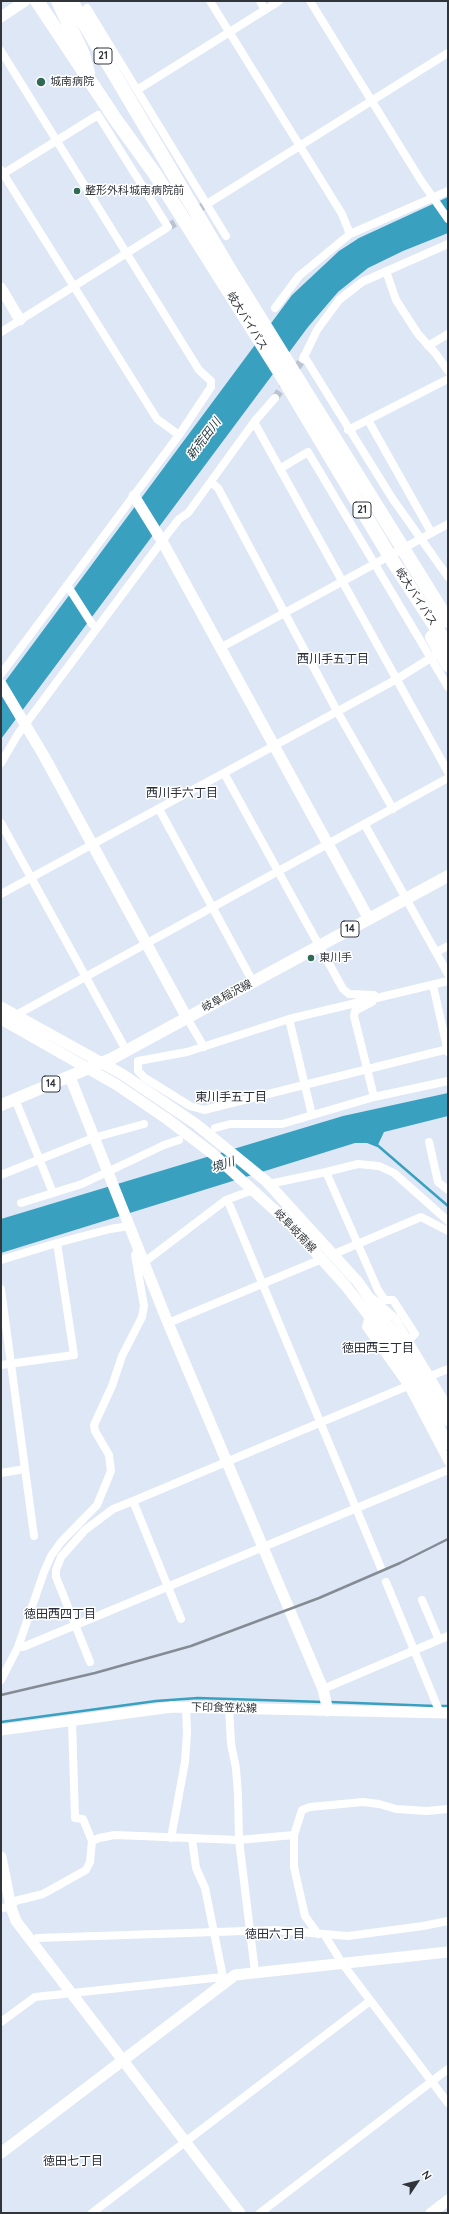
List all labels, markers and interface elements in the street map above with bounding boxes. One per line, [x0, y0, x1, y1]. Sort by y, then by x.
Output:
road number: 21 [94, 48, 112, 64]
place label: 城南病院 [50, 75, 94, 89]
marker: 城南病院 [35, 76, 47, 88]
place label: 整形外科城南病院前 [85, 184, 184, 198]
marker: 整形外科城南病院前 [72, 186, 82, 196]
street label: 岐大バイパス [224, 290, 270, 352]
water label: 新荒田川 [184, 415, 224, 463]
road number: 21 [353, 502, 371, 518]
street label: 岐大バイパス [392, 566, 440, 628]
district label: 西川手五丁目 [297, 652, 369, 666]
district label: 西川手六丁目 [146, 786, 218, 800]
road number: 14 [341, 921, 359, 937]
place label: 東川手 [319, 951, 352, 965]
marker: 東川手 [306, 953, 316, 963]
street label: 岐阜稲沢線 [200, 977, 254, 1015]
road number: 14 [42, 1076, 60, 1092]
district label: 東川手五丁目 [195, 1090, 267, 1104]
water label: 境川 [209, 1154, 237, 1176]
street label: 岐阜岐南線 [271, 1207, 319, 1255]
district label: 徳田西三丁目 [342, 1341, 414, 1355]
district label: 徳田西四丁目 [24, 1607, 96, 1621]
street label: 下印食笠松線 [191, 1701, 257, 1715]
district label: 徳田六丁目 [245, 1927, 305, 1941]
district label: 徳田七丁目 [43, 2154, 103, 2168]
north arrow [397, 2162, 437, 2202]
text: N [419, 2168, 435, 2182]

